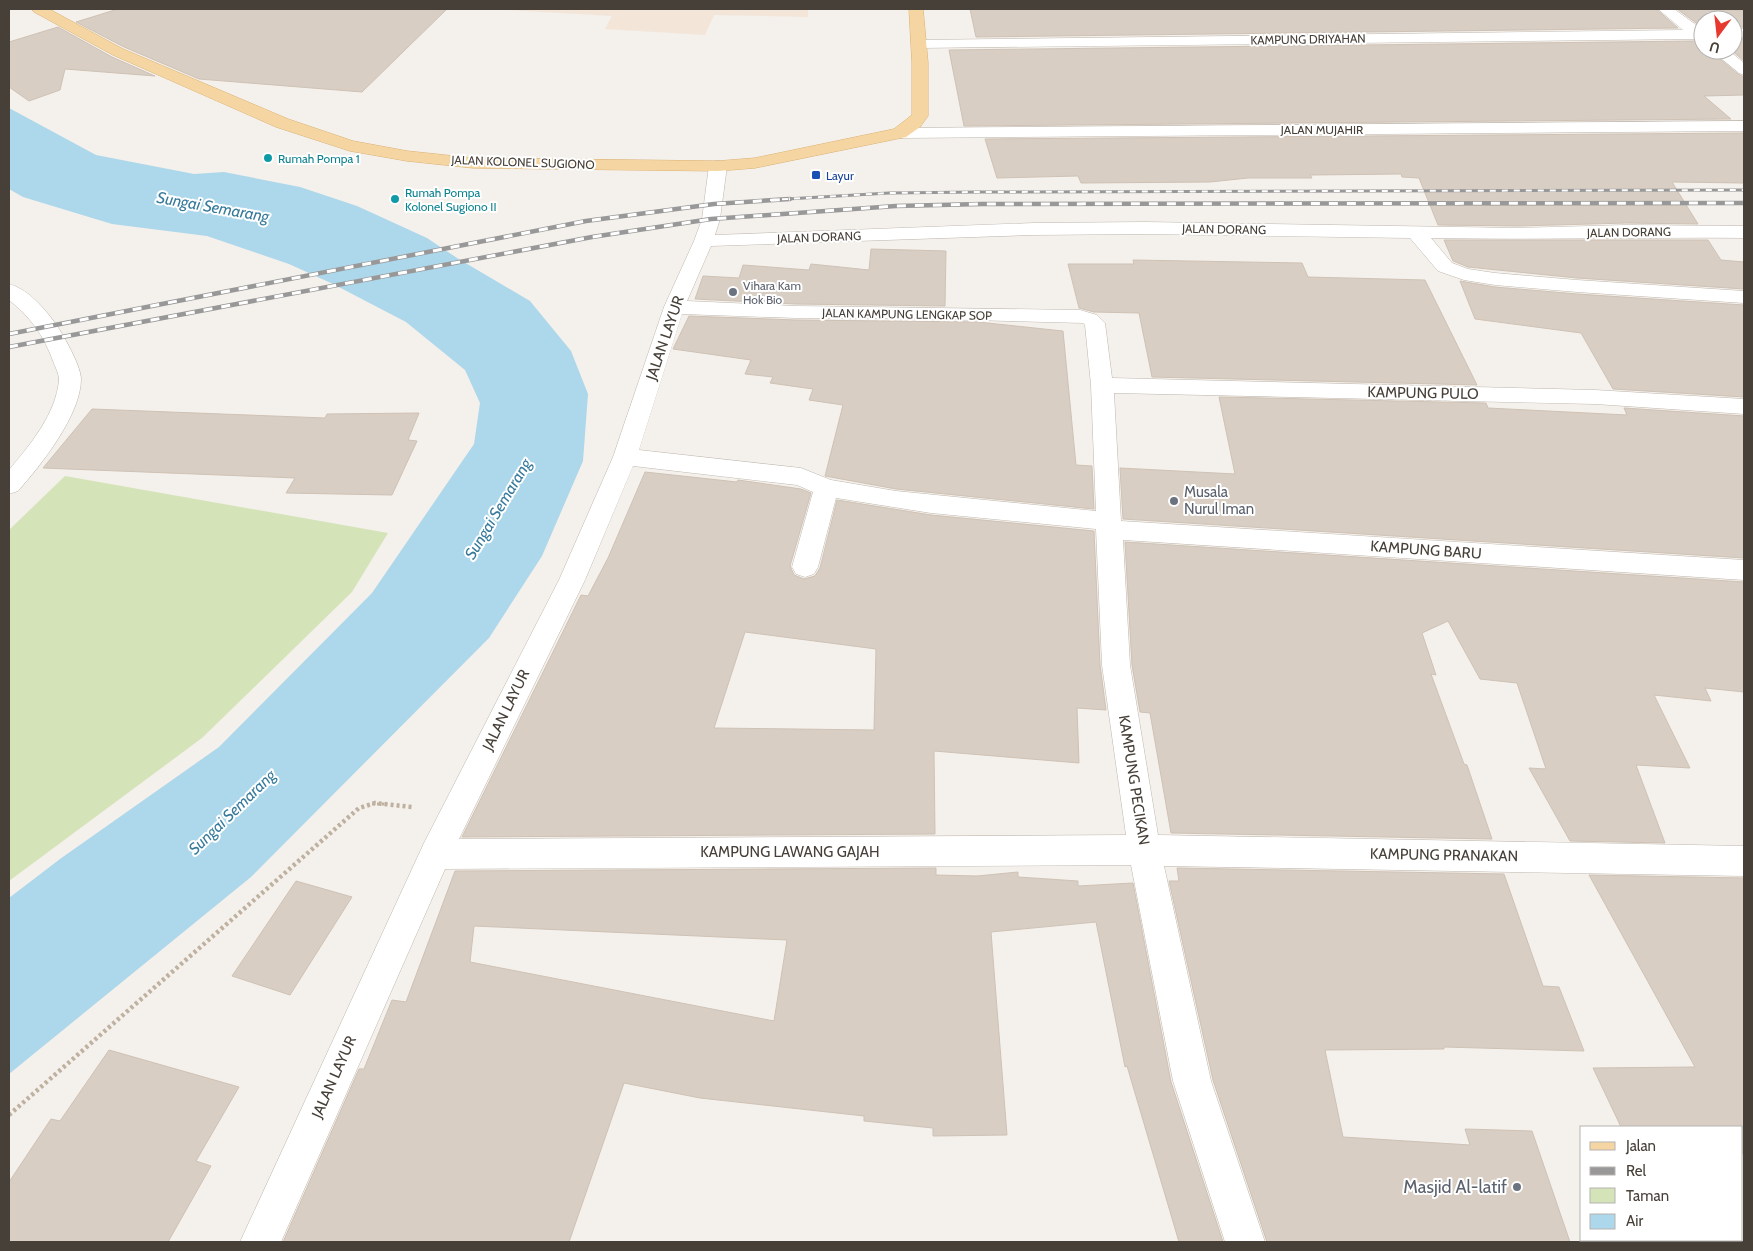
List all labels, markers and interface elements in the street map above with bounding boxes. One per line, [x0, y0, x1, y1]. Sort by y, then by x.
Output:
north arrow [1693, 10, 1743, 60]
street label: KAMPUNG DRIYAHAN [1250, 30, 1366, 48]
text: U [1707, 38, 1722, 58]
street label: JALAN MUJAHIR [1280, 122, 1364, 137]
place label: Rumah Pompa 1 [278, 151, 360, 166]
marker: Rumah Pompa 1 [262, 152, 274, 164]
street label: JALAN KOLONEL SUGIONO [450, 152, 595, 172]
place label: Layur [826, 168, 854, 183]
marker: Layur [810, 169, 822, 181]
place label: Rumah Pompa Kolonel Sugiono II [405, 185, 496, 214]
water label: Sungai Semarang [155, 188, 271, 226]
marker: Rumah Pompa Kolonel Sugiono II [389, 193, 401, 205]
street label: JALAN DORANG [1181, 221, 1266, 237]
street label: JALAN DORANG [1586, 224, 1671, 240]
street label: JALAN DORANG [776, 228, 861, 246]
place label: Vihara Kam Hok Bio [743, 278, 801, 307]
marker: Vihara Kam Hok Bio [727, 286, 739, 298]
street label: JALAN LAYUR [642, 293, 688, 383]
street label: JALAN KAMPUNG LENGKAP SOP [821, 305, 992, 323]
street label: KAMPUNG PULO [1367, 383, 1479, 403]
water label: Sungai Semarang [461, 455, 536, 563]
place label: Musala Nurul Iman [1184, 483, 1254, 518]
marker: Musala Nurul Iman [1168, 495, 1180, 507]
street label: KAMPUNG BARU [1370, 537, 1482, 563]
street label: JALAN LAYUR [478, 667, 533, 754]
street label: KAMPUNG PECIKAN [1115, 714, 1153, 846]
water label: Sungai Semarang [184, 765, 280, 858]
street label: KAMPUNG LAWANG GAJAH [700, 843, 880, 861]
street label: KAMPUNG PRANAKAN [1370, 845, 1518, 865]
street label: JALAN LAYUR [307, 1033, 360, 1122]
legend [1580, 1126, 1743, 1241]
text: Jalan [1625, 1137, 1656, 1155]
text: Rel [1626, 1162, 1646, 1180]
place label: Masjid Al-latif [1403, 1176, 1507, 1198]
marker: Masjid Al-latif [1511, 1181, 1523, 1193]
text: Taman [1626, 1187, 1669, 1205]
text: Air [1626, 1212, 1643, 1230]

